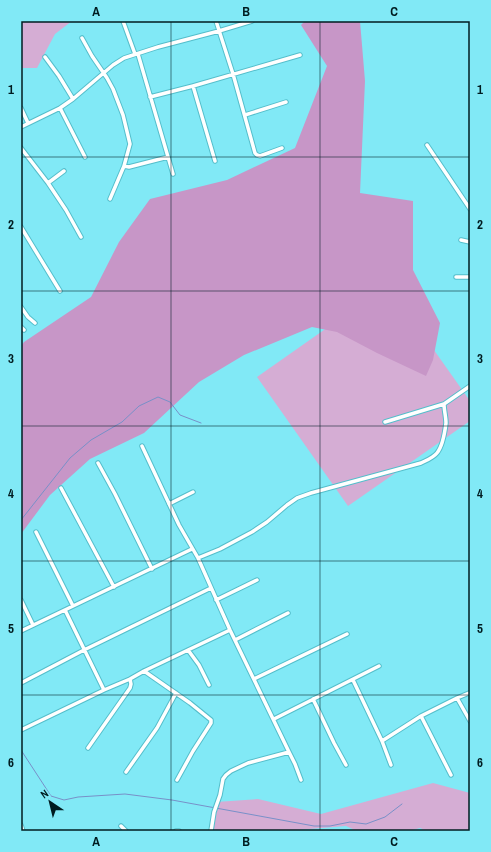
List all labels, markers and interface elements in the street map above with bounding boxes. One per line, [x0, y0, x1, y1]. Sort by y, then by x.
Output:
text: A [92, 3, 100, 20]
text: B [242, 3, 250, 20]
text: C [390, 3, 398, 20]
text: 1 [8, 81, 14, 98]
text: 1 [477, 81, 483, 98]
text: 2 [8, 216, 14, 233]
text: 2 [477, 216, 483, 233]
text: 3 [8, 350, 14, 367]
text: 3 [477, 350, 483, 367]
text: 4 [8, 485, 14, 502]
text: 4 [477, 485, 483, 502]
text: 5 [8, 620, 14, 637]
text: 5 [477, 620, 483, 637]
text: 6 [8, 754, 14, 771]
text: 6 [477, 754, 483, 771]
north arrow [30, 782, 70, 822]
text: N [38, 786, 51, 801]
text: A [92, 833, 100, 850]
text: B [242, 833, 250, 850]
text: C [390, 833, 398, 850]

